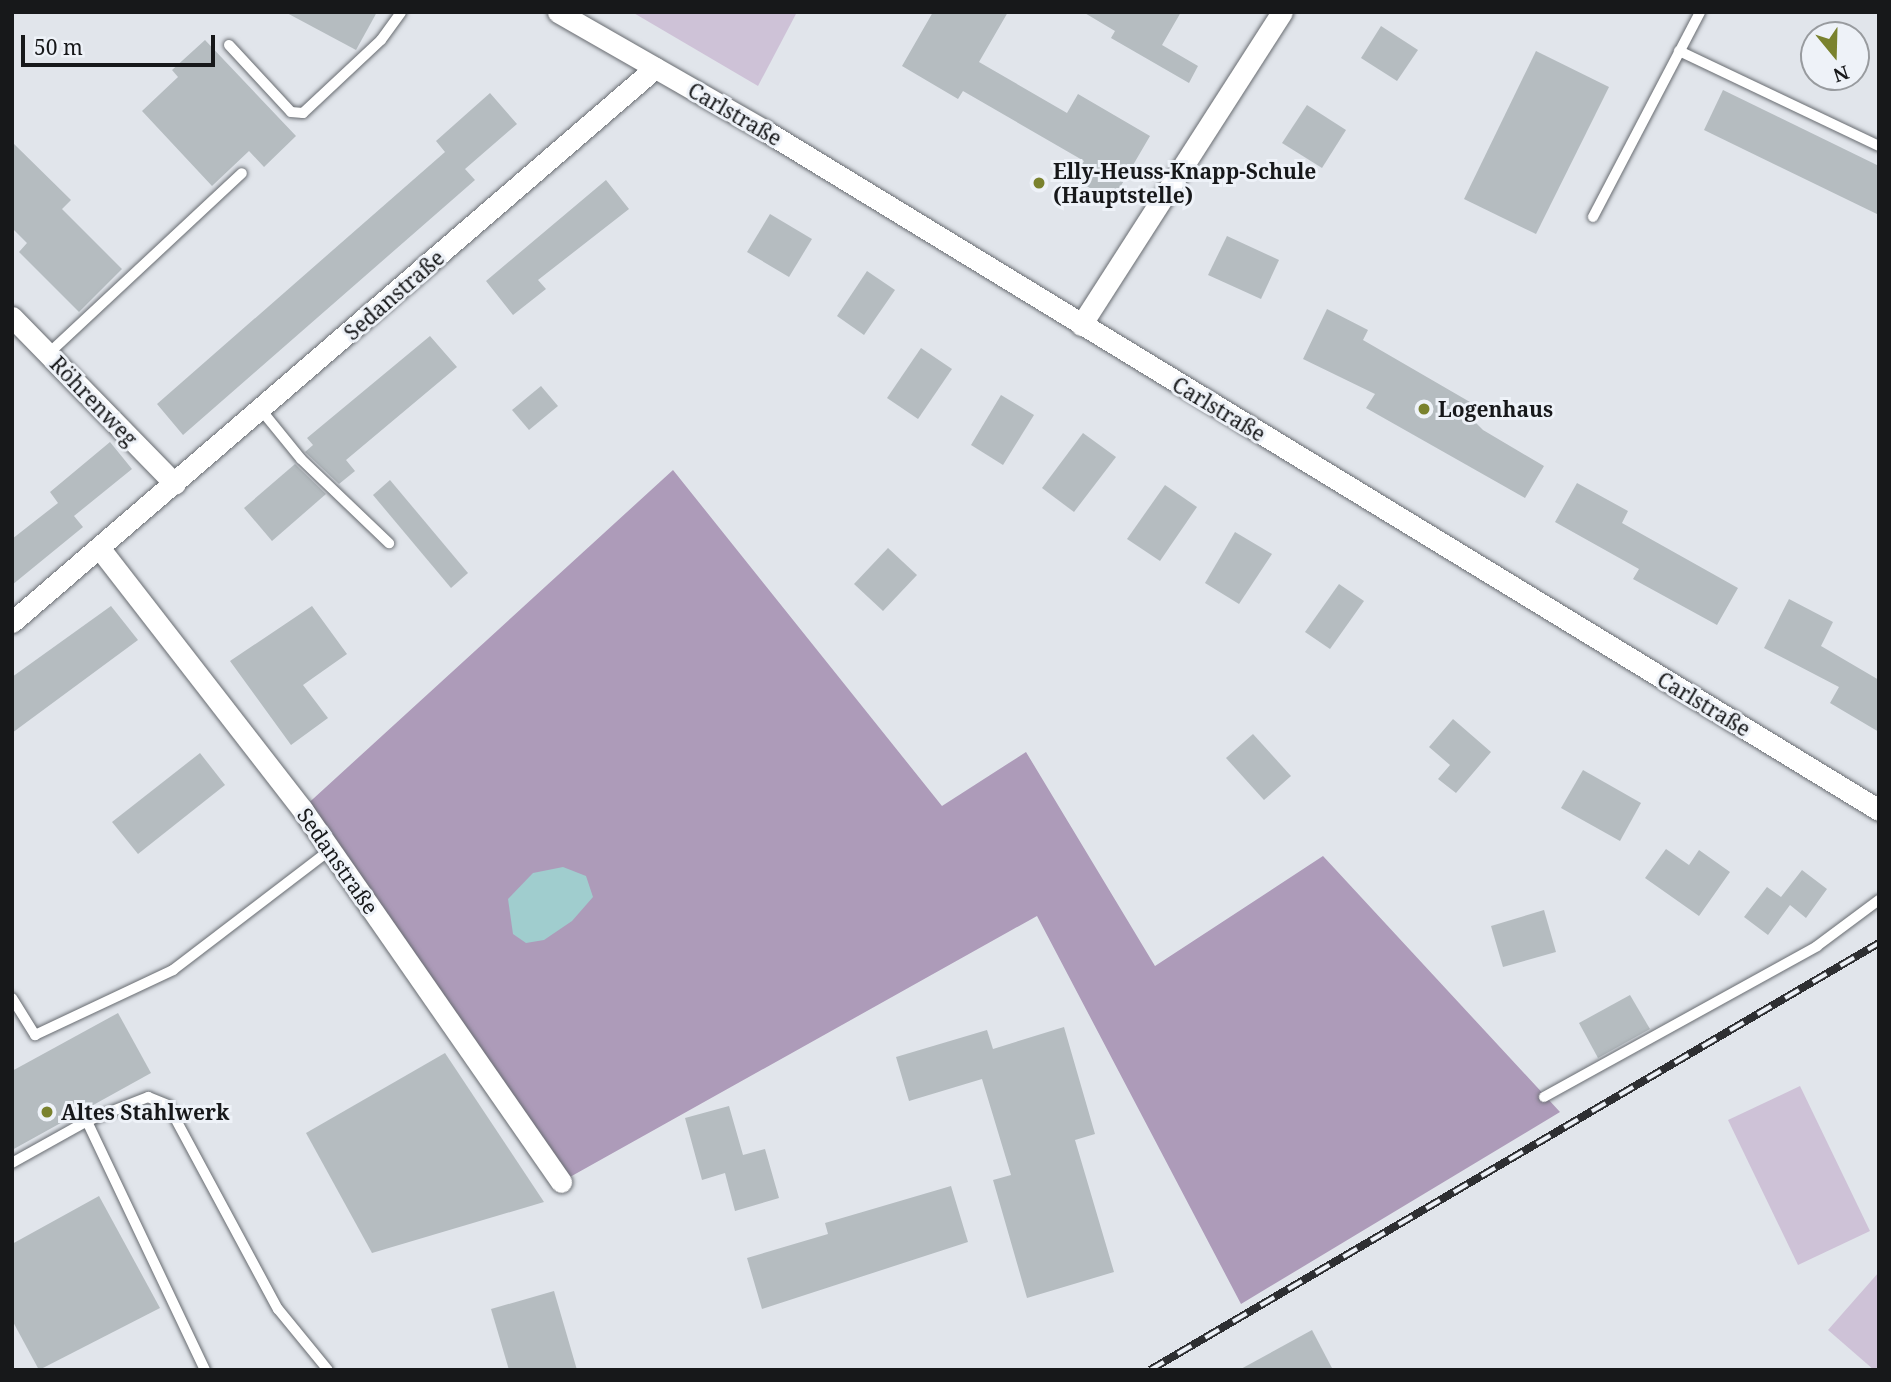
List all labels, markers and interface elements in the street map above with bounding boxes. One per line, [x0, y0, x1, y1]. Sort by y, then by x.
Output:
scale bar [24, 21, 219, 65]
north arrow [1800, 21, 1870, 91]
text: 50 m [34, 33, 83, 61]
text: N [1830, 59, 1853, 89]
street label: Carlstraße [684, 77, 786, 151]
place label: Elly-Heuss-Knapp-Schule (Hauptstelle) [1053, 158, 1316, 208]
marker: Elly-Heuss-Knapp-Schule (Hauptstelle) [1031, 175, 1047, 191]
street label: Sedanstraße [339, 245, 449, 345]
street label: Röhrenweg [45, 351, 143, 451]
street label: Carlstraße [1168, 371, 1270, 447]
place label: Logenhaus [1438, 396, 1553, 422]
marker: Logenhaus [1416, 401, 1432, 417]
street label: Carlstraße [1653, 666, 1755, 742]
street label: Sedanstraße [292, 803, 384, 919]
place label: Altes Stahlwerk [61, 1099, 229, 1125]
marker: Altes Stahlwerk [39, 1104, 55, 1120]

